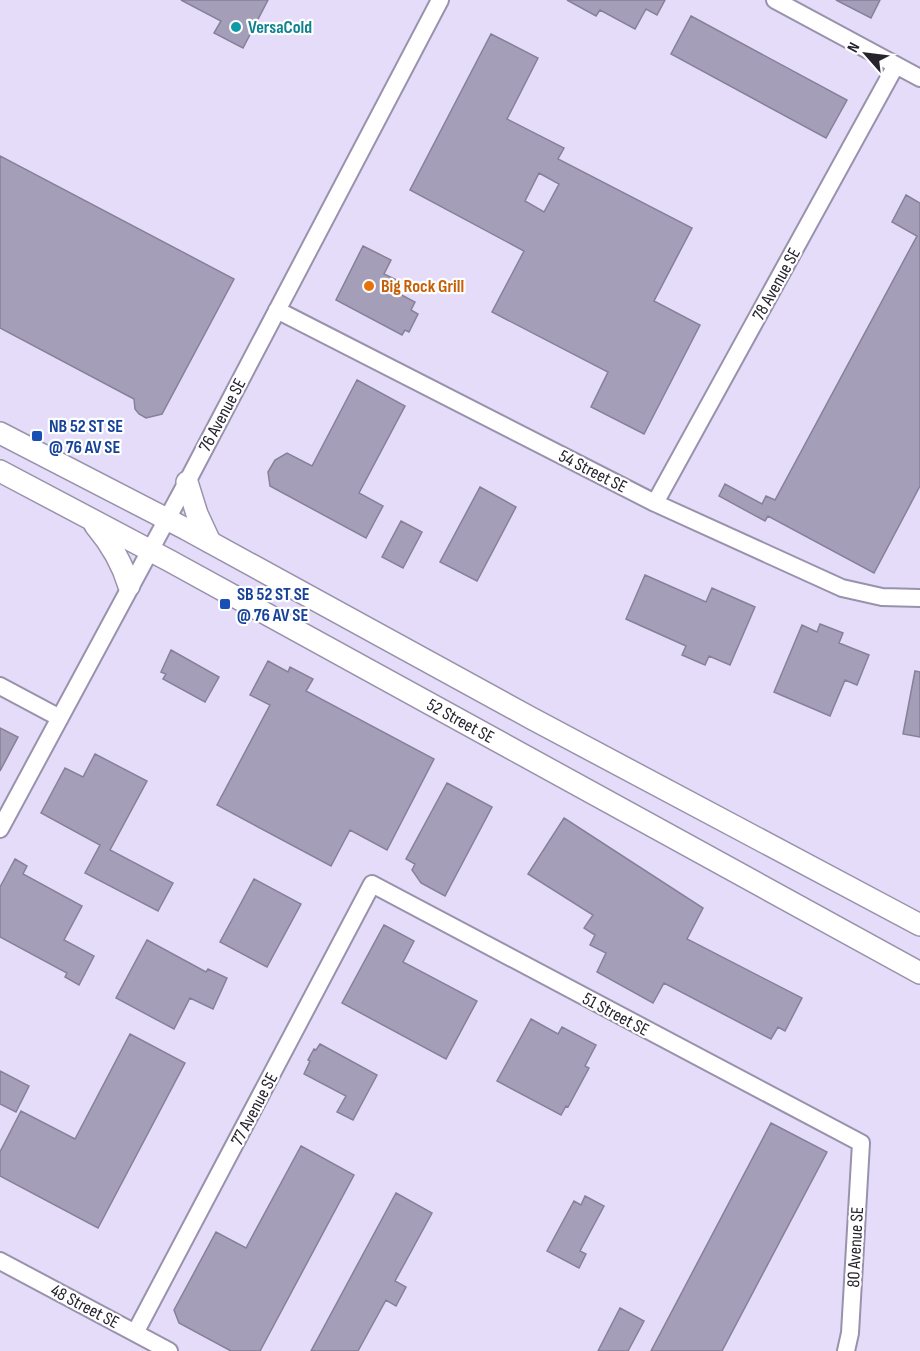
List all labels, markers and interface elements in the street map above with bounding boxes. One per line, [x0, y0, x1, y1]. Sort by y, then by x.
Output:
place label: VersaCold [248, 17, 312, 38]
marker: VersaCold [229, 20, 243, 34]
north arrow [836, 24, 896, 84]
text: N [844, 39, 864, 56]
street label: 78 Avenue SE [748, 244, 805, 324]
place label: Big Rock Grill [381, 276, 464, 297]
marker: Big Rock Grill [362, 279, 376, 293]
street label: 76 Avenue SE [194, 375, 250, 455]
place label: NB 52 ST SE @ 76 AV SE [49, 416, 123, 458]
marker: NB 52 ST SE @ 76 AV SE [30, 429, 44, 443]
street label: 54 Street SE [555, 445, 630, 498]
place label: SB 52 ST SE @ 76 AV SE [237, 584, 310, 626]
marker: SB 52 ST SE @ 76 AV SE [218, 597, 232, 611]
street label: 52 Street SE [423, 694, 498, 748]
street label: 51 Street SE [579, 988, 653, 1041]
street label: 77 Avenue SE [227, 1069, 282, 1149]
street label: 80 Avenue SE [843, 1206, 868, 1288]
street label: 48 Street SE [47, 1280, 122, 1333]

